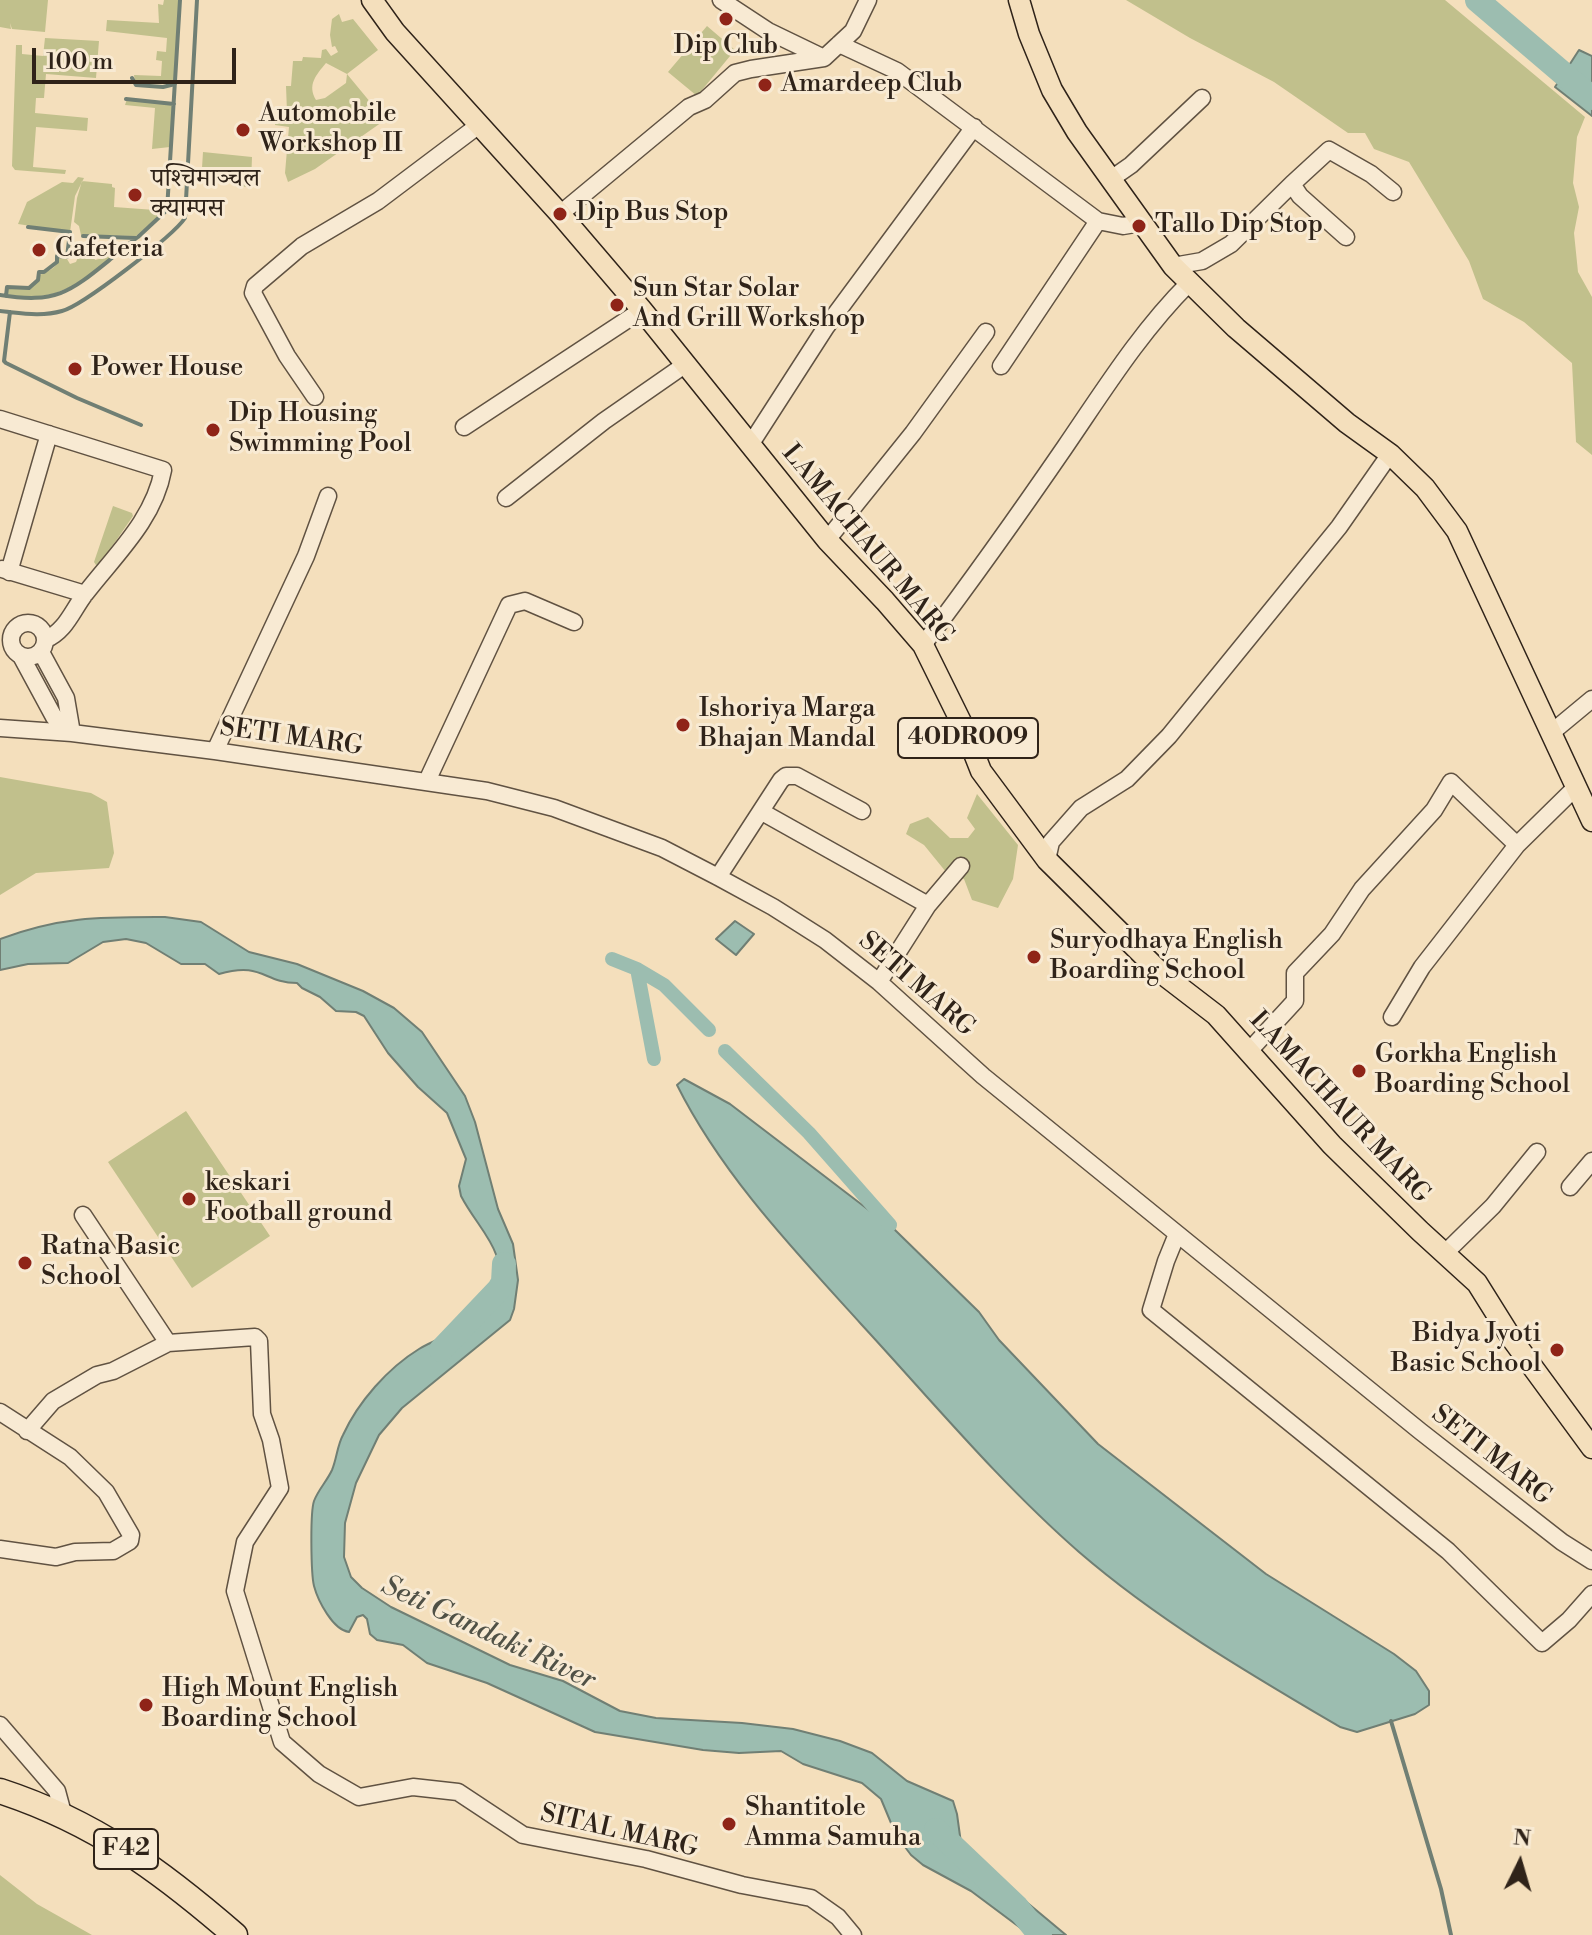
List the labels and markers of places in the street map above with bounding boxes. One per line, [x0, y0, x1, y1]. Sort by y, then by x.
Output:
marker: Dip Club [717, 10, 735, 28]
place label: Dip Club [674, 31, 778, 63]
place label: Amardeep Club [781, 69, 962, 101]
marker: Amardeep Club [756, 76, 774, 94]
place label: Automobile Workshop II [259, 99, 403, 160]
marker: Automobile Workshop II [234, 121, 252, 139]
place label: पश्‍चिमाञ्‍चल क्याम्पस [151, 164, 260, 226]
marker: पश्‍चिमाञ्‍चल क्याम्पस [126, 186, 144, 204]
place label: Dip Bus Stop [576, 198, 728, 230]
marker: Dip Bus Stop [551, 205, 569, 223]
place label: Tallo Dip Stop [1155, 210, 1323, 242]
marker: Tallo Dip Stop [1130, 217, 1148, 235]
place label: Cafeteria [55, 234, 164, 266]
marker: Cafeteria [30, 241, 48, 259]
place label: Sun Star Solar And Grill Workshop [633, 274, 865, 336]
marker: Sun Star Solar And Grill Workshop [608, 296, 626, 314]
place label: Power House [91, 353, 243, 385]
marker: Power House [66, 360, 84, 378]
place label: Dip Housing Swimming Pool [229, 399, 411, 460]
marker: Dip Housing Swimming Pool [204, 421, 222, 439]
place label: Ishoriya Marga Bhajan Mandal [699, 694, 876, 756]
marker: Ishoriya Marga Bhajan Mandal [674, 716, 692, 734]
place label: Suryodhaya English Boarding School [1050, 926, 1283, 988]
marker: Suryodhaya English Boarding School [1025, 948, 1043, 966]
place label: Gorkha English Boarding School [1375, 1040, 1570, 1102]
marker: Gorkha English Boarding School [1350, 1062, 1368, 1080]
place label: keskari Football ground [205, 1168, 392, 1230]
marker: keskari Football ground [180, 1190, 198, 1208]
place label: Ratna Basic School [41, 1232, 180, 1294]
marker: Ratna Basic School [16, 1254, 34, 1272]
place label: Bidya Jyoti Basic School [1391, 1319, 1541, 1380]
marker: Bidya Jyoti Basic School [1548, 1341, 1566, 1359]
place label: High Mount English Boarding School [162, 1674, 398, 1736]
marker: High Mount English Boarding School [137, 1696, 155, 1714]
place label: Shantitole Amma Samuha [745, 1793, 921, 1854]
marker: Shantitole Amma Samuha [720, 1815, 738, 1833]

